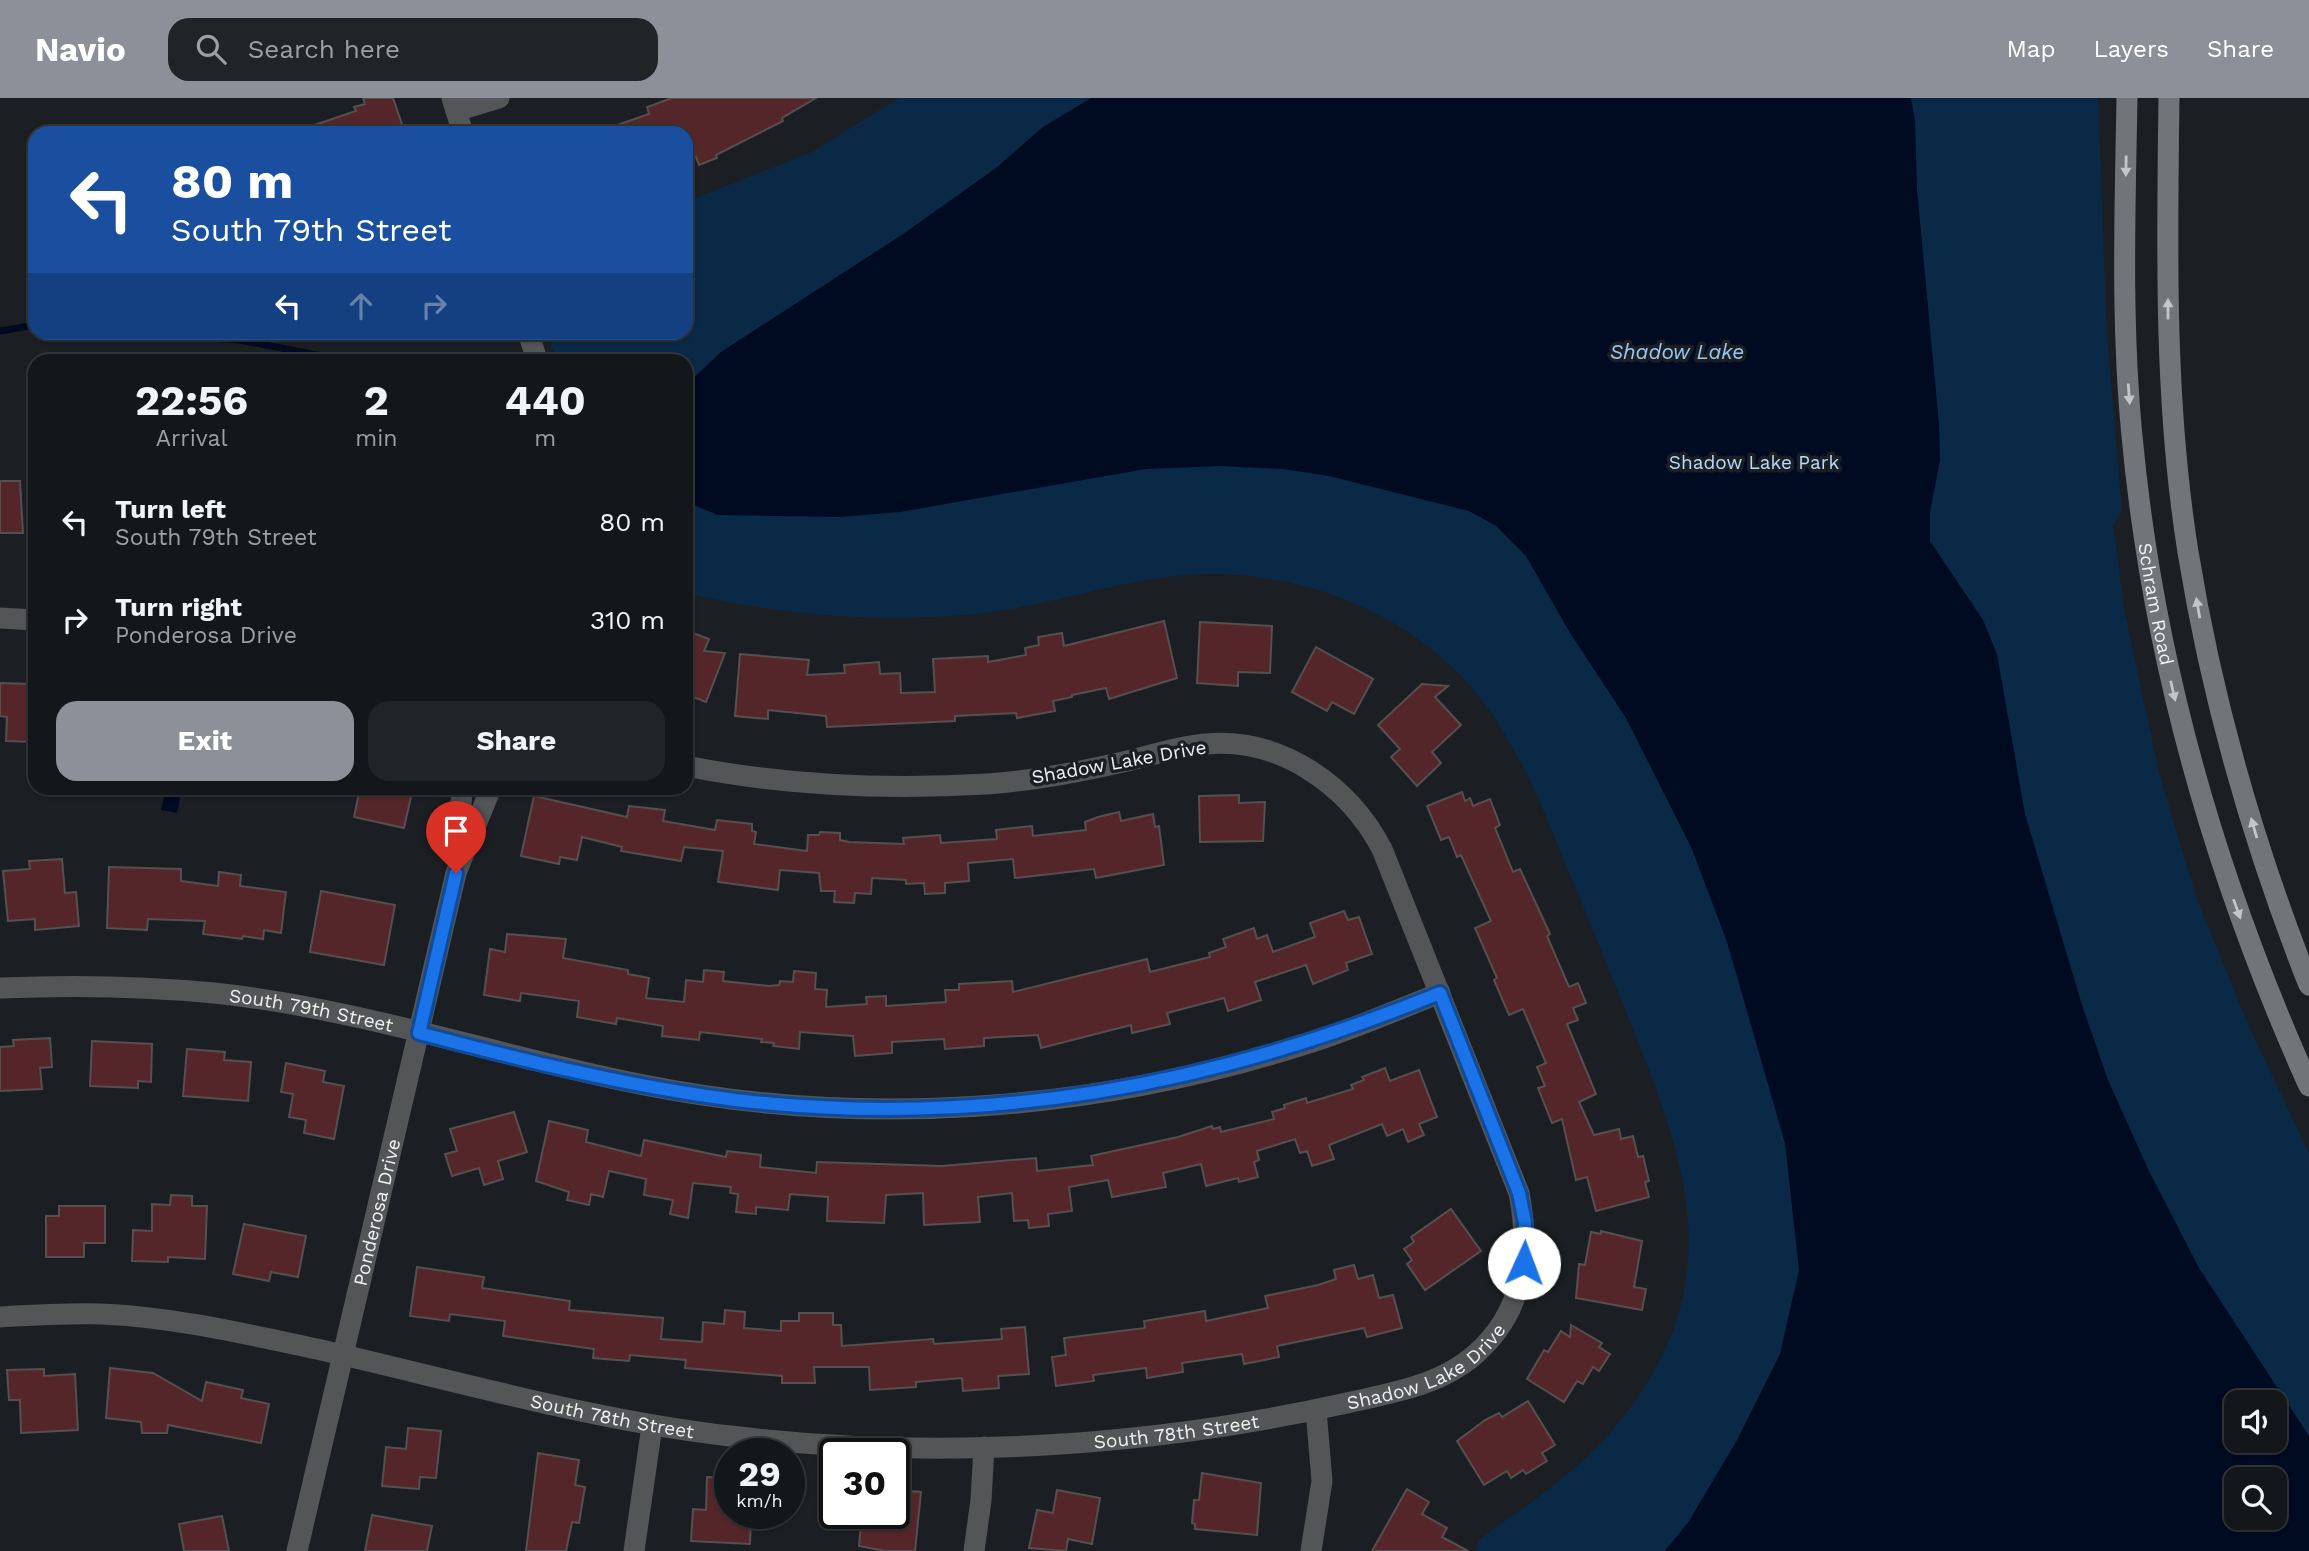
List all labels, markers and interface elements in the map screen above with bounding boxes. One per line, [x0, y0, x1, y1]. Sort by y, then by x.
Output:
search box [168, 18, 658, 81]
text: Navio [35, 30, 126, 69]
icon: search [192, 30, 230, 68]
text: Search here [248, 34, 400, 64]
text: Map [2007, 35, 2055, 63]
text: Layers [2093, 35, 2169, 63]
text: Share [2207, 35, 2274, 63]
text: 80 m [171, 152, 293, 210]
icon: left [56, 154, 147, 245]
one-way arrow [2120, 155, 2132, 177]
text: South 79th Street [171, 211, 451, 249]
icon: left [269, 287, 307, 325]
icon: ahead [342, 287, 380, 325]
icon: right [415, 287, 453, 325]
one-way arrow [2162, 298, 2174, 320]
water label: Shadow Lake [1610, 339, 1744, 364]
text: 22:56 [135, 376, 248, 425]
text: 2 [364, 376, 389, 425]
text: 440 [505, 376, 586, 425]
one-way arrow [2124, 383, 2135, 405]
text: Arrival [156, 425, 228, 452]
text: min [355, 425, 398, 452]
text: m [534, 425, 556, 452]
park label: Shadow Lake Park [1669, 451, 1839, 474]
text: Turn left [115, 494, 226, 524]
icon: left [56, 503, 94, 541]
text: 80 m [599, 507, 665, 537]
text: South 79th Street [115, 524, 317, 551]
street label: Schram Road [2134, 541, 2179, 667]
text: Turn right [115, 592, 242, 622]
one-way arrow [2192, 597, 2203, 619]
icon: right [56, 601, 94, 639]
text: 310 m [590, 605, 665, 635]
text: Ponderosa Drive [115, 622, 297, 649]
one-way arrow [2168, 680, 2179, 702]
button: Exit [56, 701, 354, 781]
button: Share [368, 701, 665, 781]
street label: Shadow Lake Drive [1030, 735, 1208, 789]
pin [426, 801, 486, 873]
icon: arrive [437, 812, 475, 850]
one-way arrow [2248, 818, 2258, 839]
one-way arrow [2232, 899, 2243, 920]
street label: South 79th Street [228, 983, 396, 1036]
street label: Ponderosa Drive [348, 1136, 405, 1288]
position arrow [1487, 1226, 1561, 1300]
street label: Shadow Lake Drive [1345, 1319, 1510, 1414]
street label: South 78th Street [528, 1389, 696, 1443]
map controls [2224, 1390, 2287, 1530]
button: sound [2224, 1390, 2287, 1453]
street label: South 78th Street [1093, 1409, 1261, 1453]
speed limit sign: 30 [819, 1438, 910, 1529]
text: 29 [738, 1453, 781, 1495]
button: search [2224, 1467, 2287, 1530]
text: km/h [736, 1490, 783, 1511]

